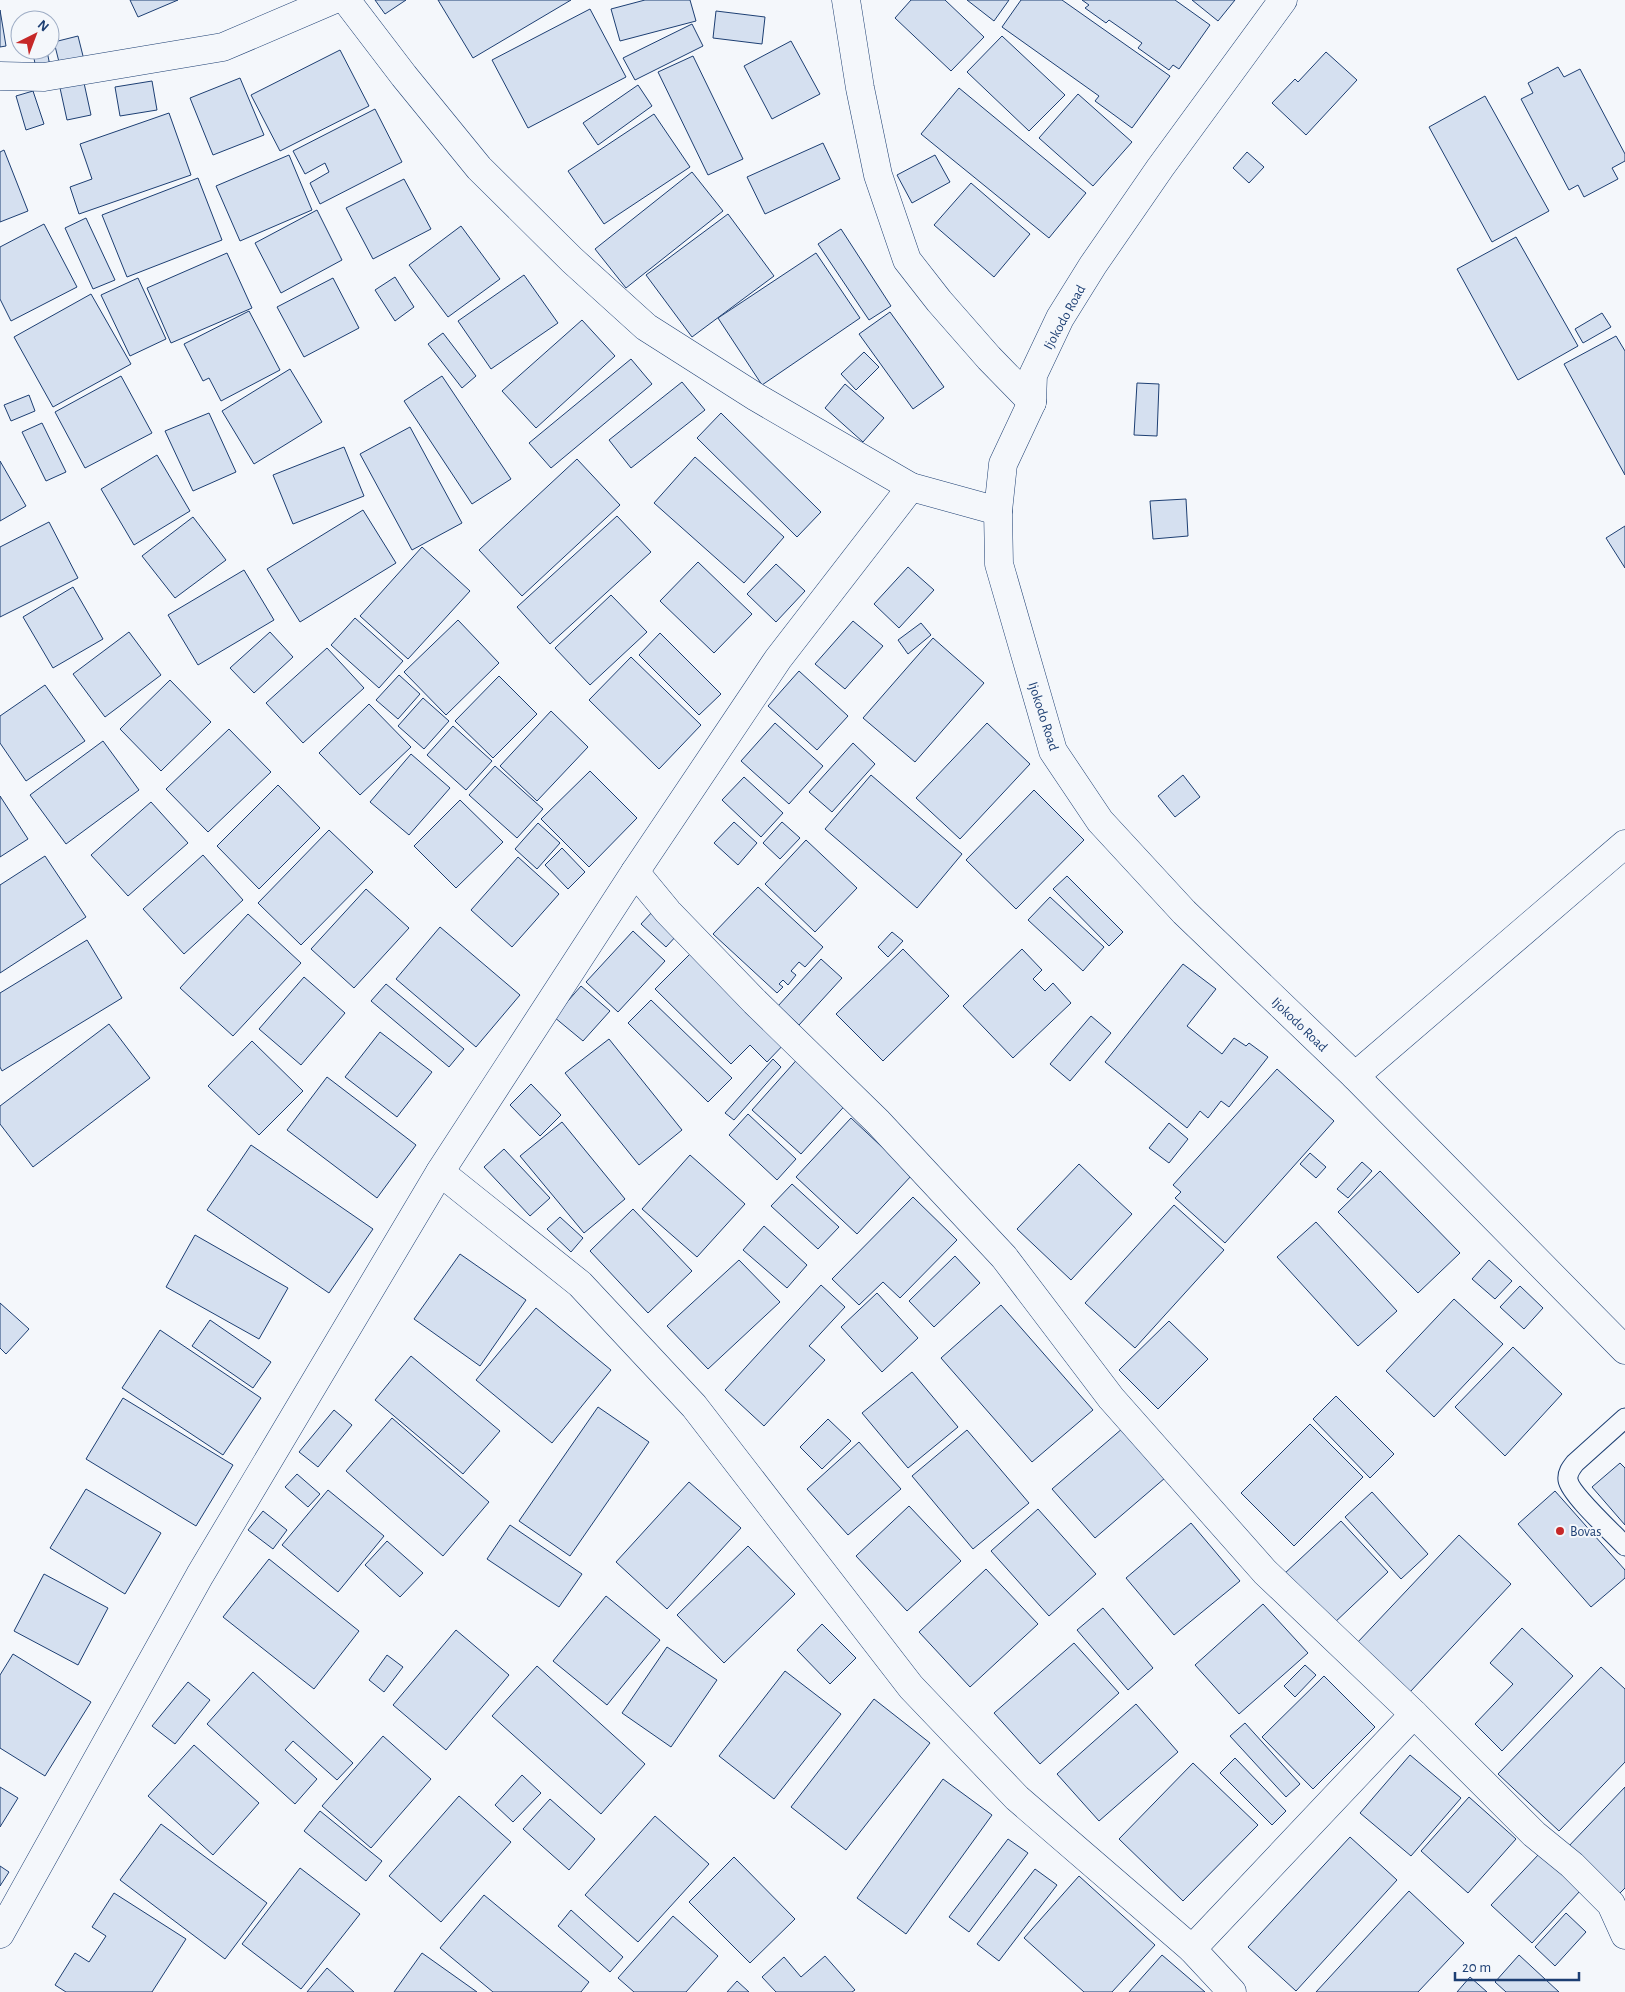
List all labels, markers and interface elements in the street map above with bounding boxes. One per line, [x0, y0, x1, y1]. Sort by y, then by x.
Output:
north arrow [10, 10, 60, 60]
text: N [35, 18, 51, 35]
street label: Ijokodo Road [1041, 283, 1088, 352]
street label: Ijokodo Road [1025, 680, 1061, 753]
street label: Ijokodo Road [1269, 995, 1330, 1055]
marker: Bovas [1554, 1525, 1566, 1537]
place label: Bovas [1570, 1525, 1601, 1539]
scale bar [1455, 1950, 1579, 1982]
text: 20 m [1462, 1960, 1491, 1975]

